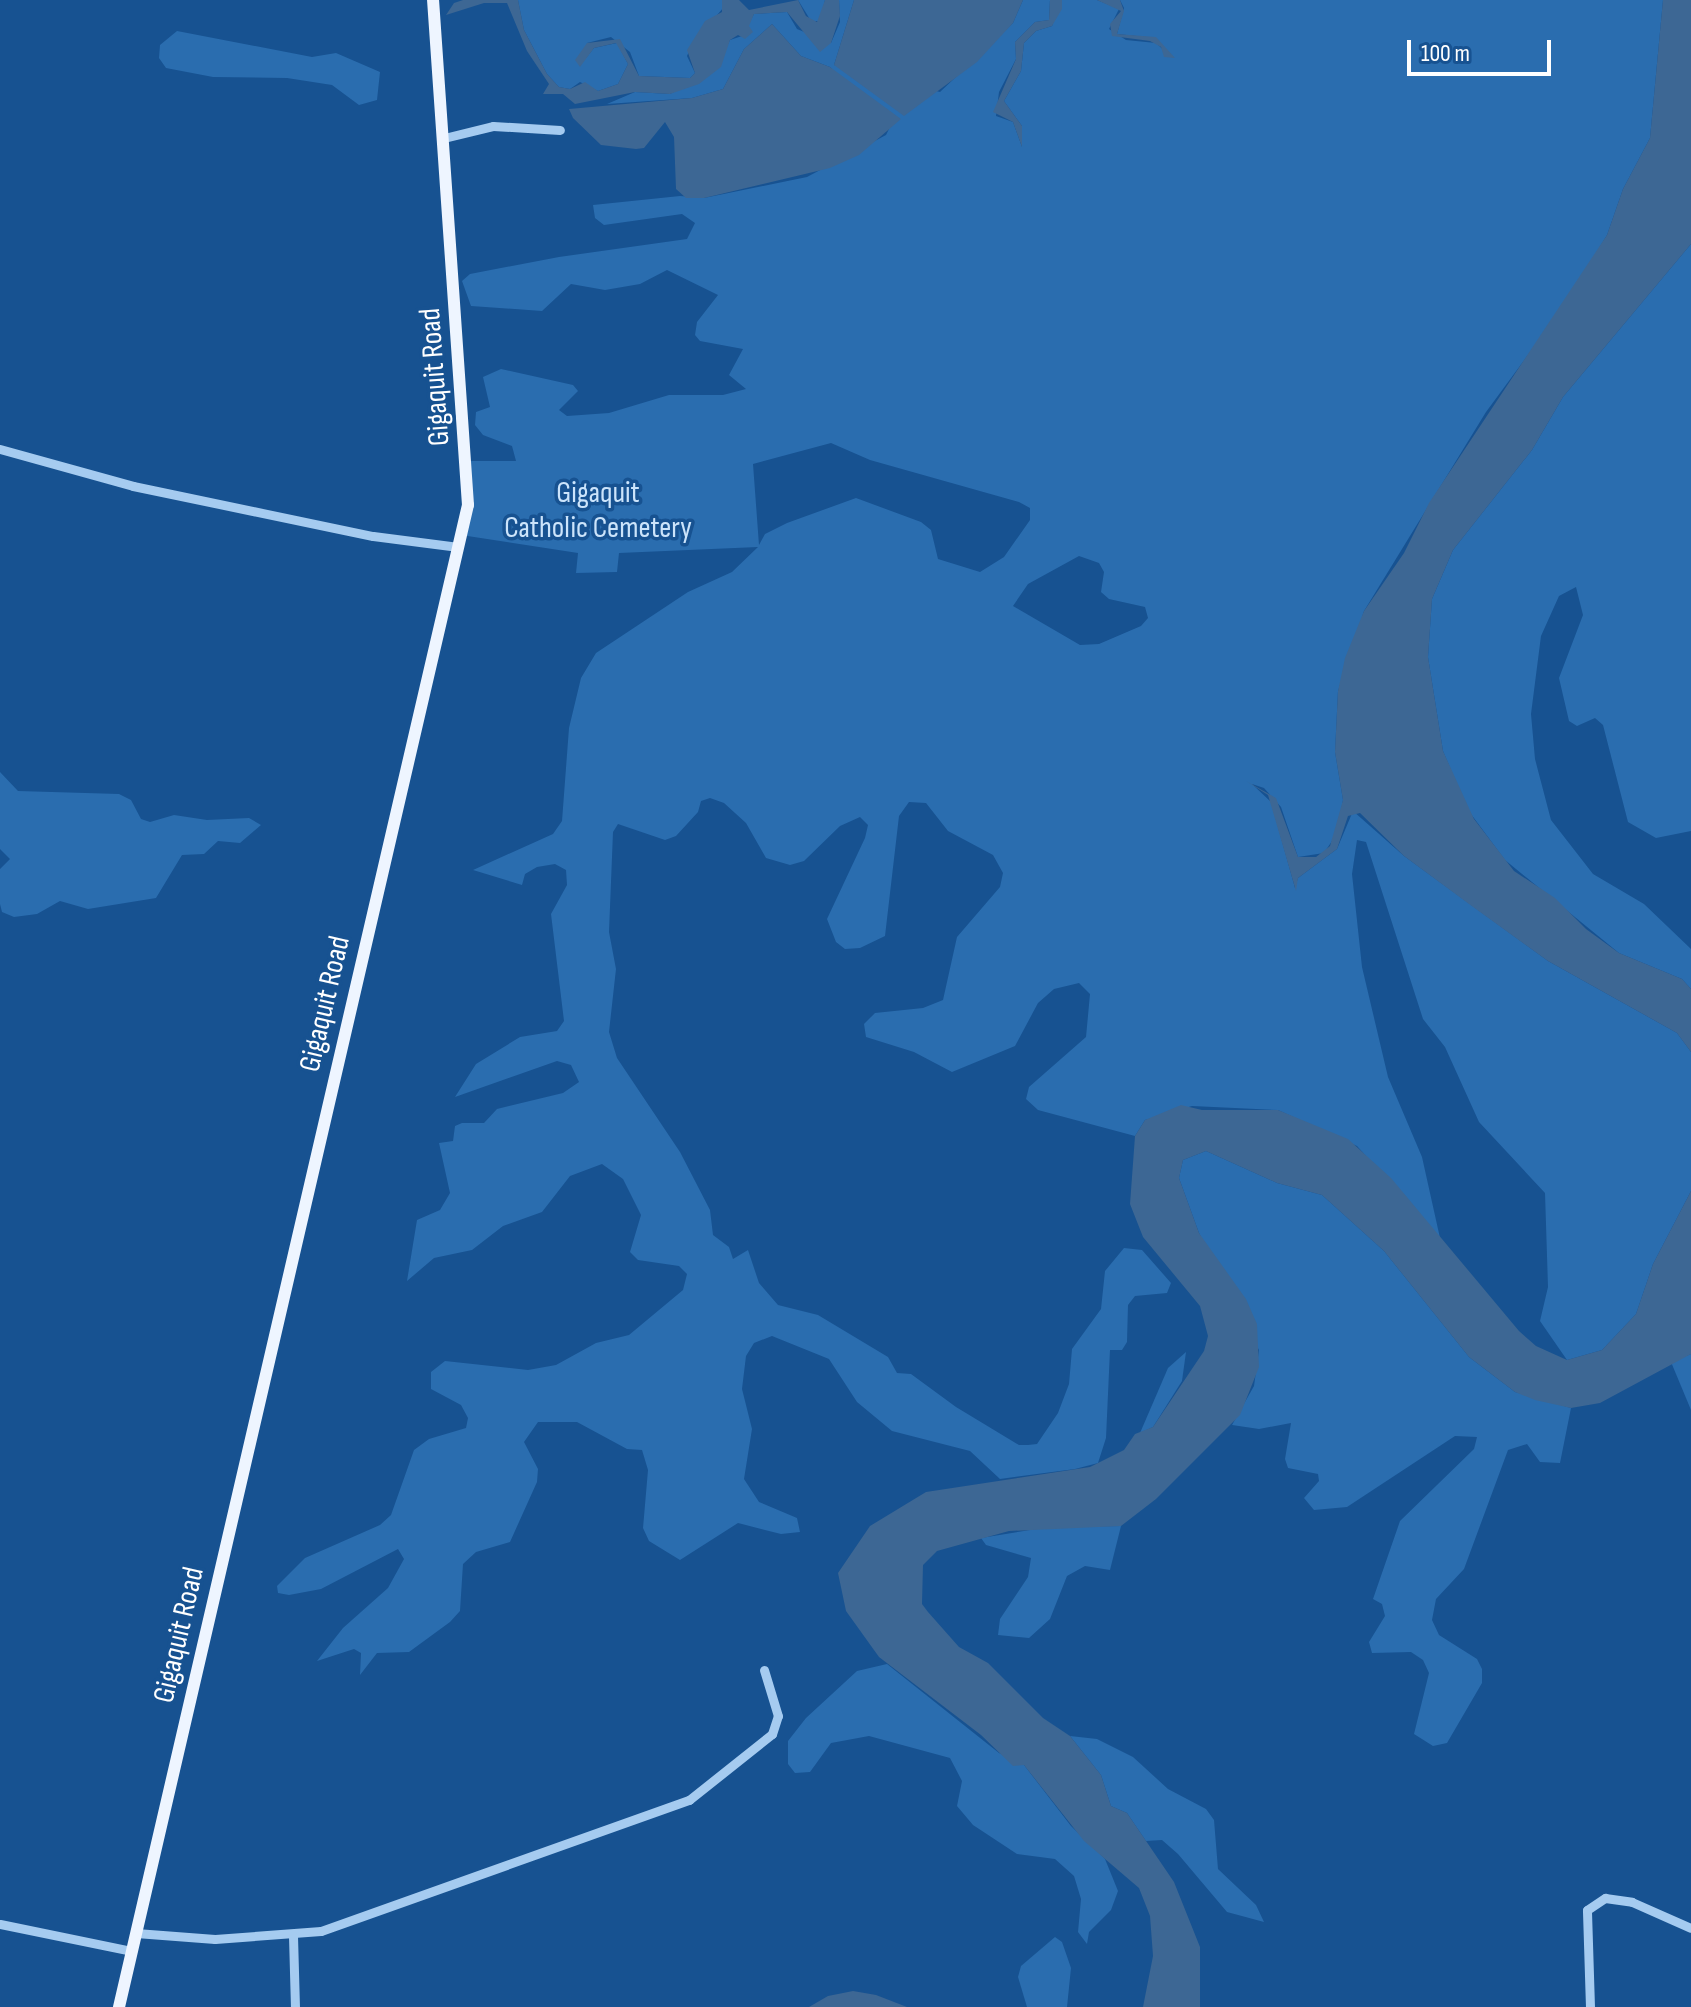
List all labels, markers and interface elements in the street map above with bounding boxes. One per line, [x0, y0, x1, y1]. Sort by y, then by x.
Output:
scale bar [1411, 24, 1555, 74]
text: 100 m [1421, 39, 1470, 68]
street label: Gigaquit Road [412, 307, 458, 447]
park label: Gigaquit Catholic Cemetery [504, 475, 692, 546]
street label: Gigaquit Road [292, 933, 358, 1075]
street label: Gigaquit Road [146, 1564, 212, 1706]

